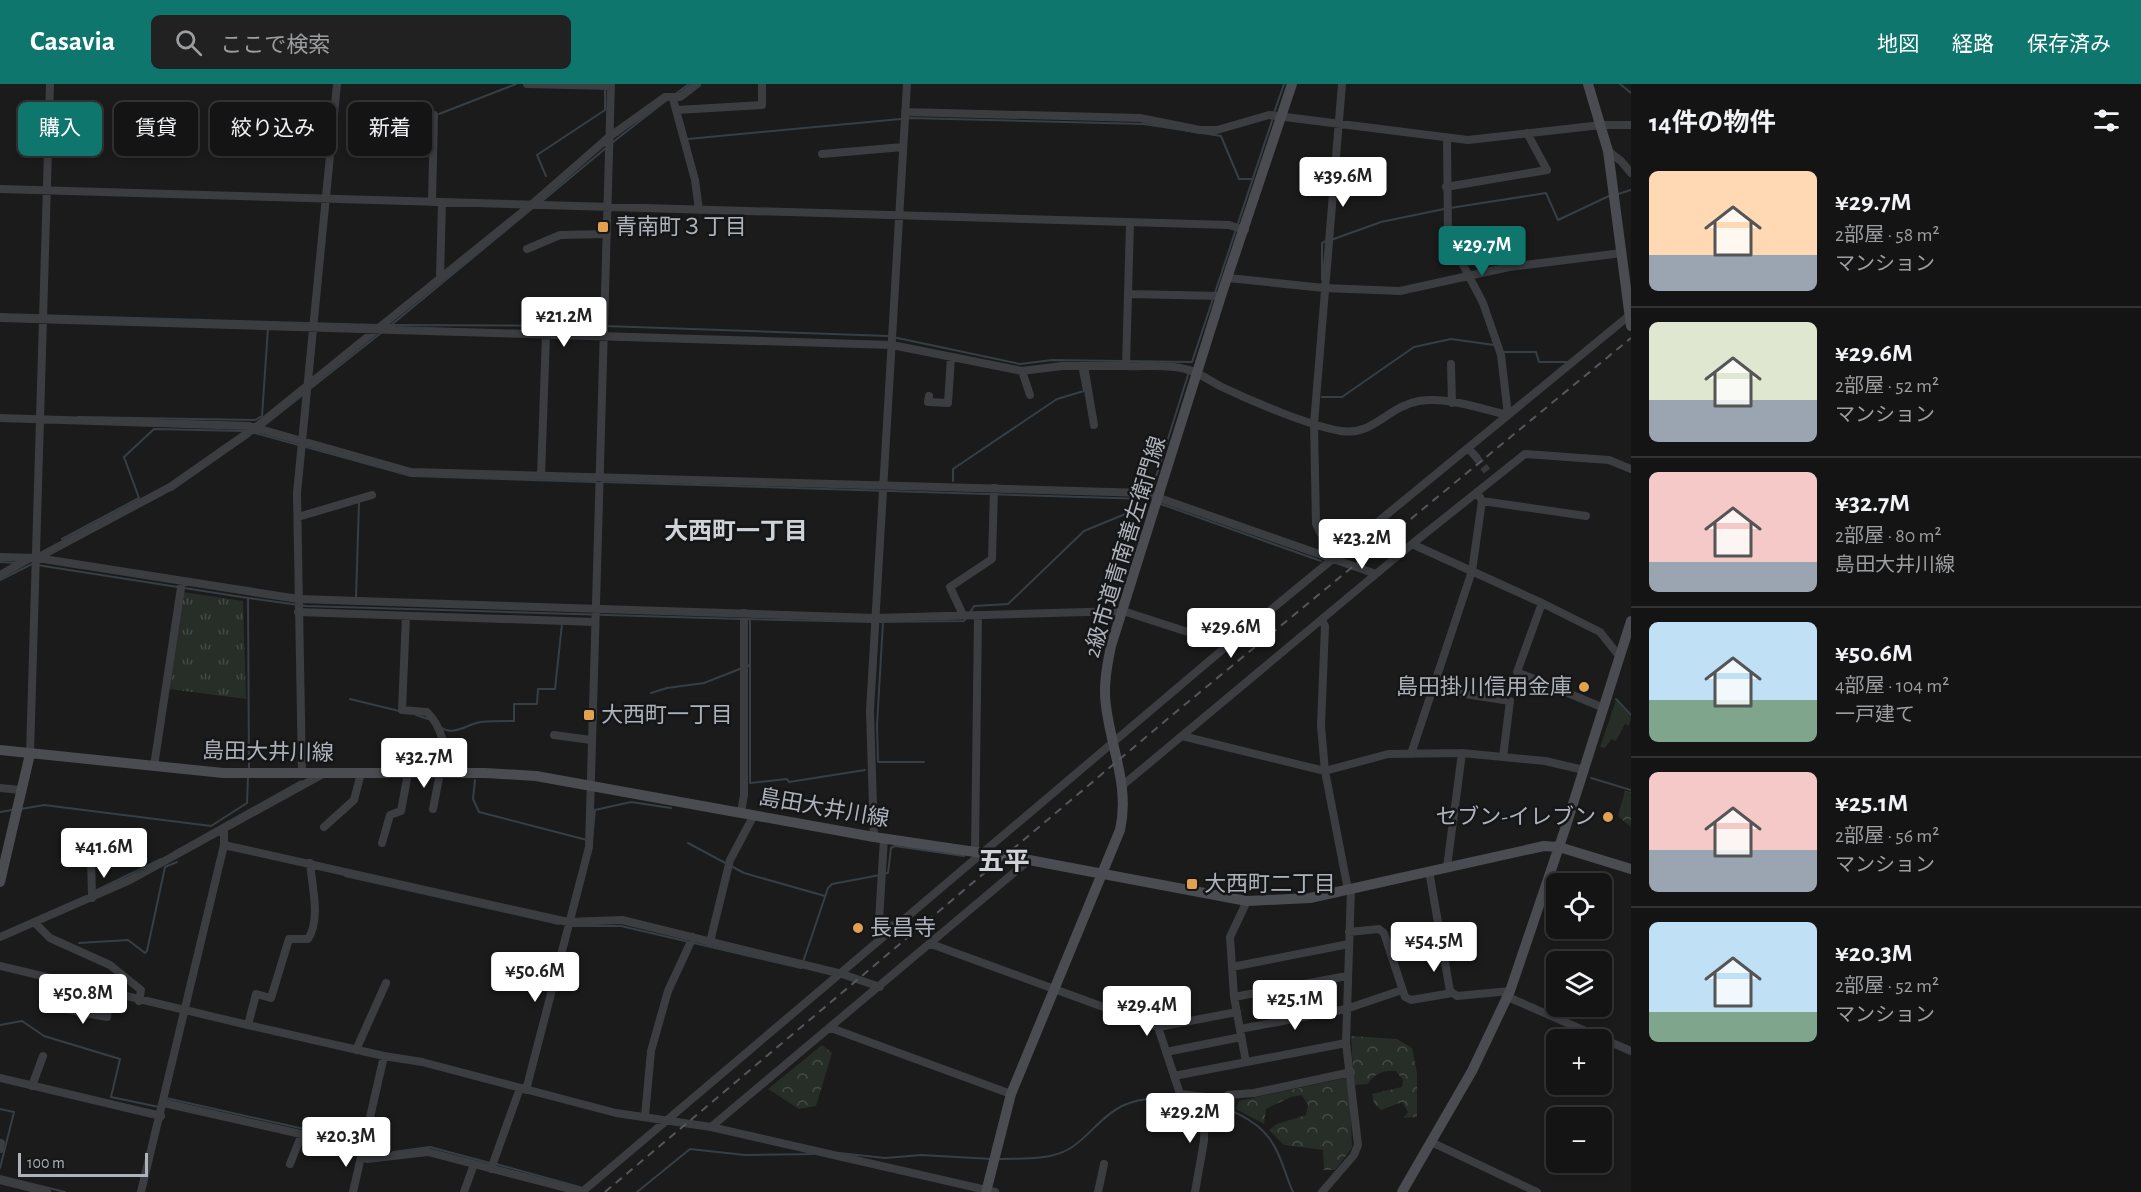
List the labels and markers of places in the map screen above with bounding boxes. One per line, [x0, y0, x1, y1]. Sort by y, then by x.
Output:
pin: ¥39.6M [1294, 157, 1392, 208]
place label: 青南町３丁目 [615, 215, 747, 238]
marker: 青南町３丁目 [596, 220, 610, 234]
pin: ¥29.7M [1433, 226, 1531, 277]
pin: ¥21.2M [515, 297, 613, 348]
pin: ¥23.2M [1313, 519, 1411, 570]
pin: ¥29.6M [1182, 608, 1280, 659]
place label: 島田掛川信用金庫 [1396, 675, 1572, 698]
marker: 島田掛川信用金庫 [1577, 680, 1591, 694]
place label: 大西町一丁目 [601, 703, 733, 726]
marker: 大西町一丁目 [582, 708, 596, 722]
pin: ¥32.7M [375, 738, 473, 789]
place label: セブン-イレブン [1435, 805, 1596, 828]
marker: セブン-イレブン [1601, 810, 1615, 824]
pin: ¥41.6M [55, 828, 153, 879]
place label: 大西町二丁目 [1204, 872, 1336, 895]
marker: 大西町二丁目 [1185, 877, 1199, 891]
place label: 長昌寺 [870, 916, 936, 939]
marker: 長昌寺 [851, 921, 865, 935]
pin: ¥54.5M [1385, 922, 1483, 973]
pin: ¥50.6M [486, 952, 584, 1003]
pin: ¥50.8M [34, 974, 132, 1025]
pin: ¥25.1M [1246, 980, 1344, 1031]
pin: ¥29.4M [1098, 986, 1196, 1037]
pin: ¥29.2M [1141, 1093, 1239, 1144]
pin: ¥20.3M [297, 1117, 395, 1168]

